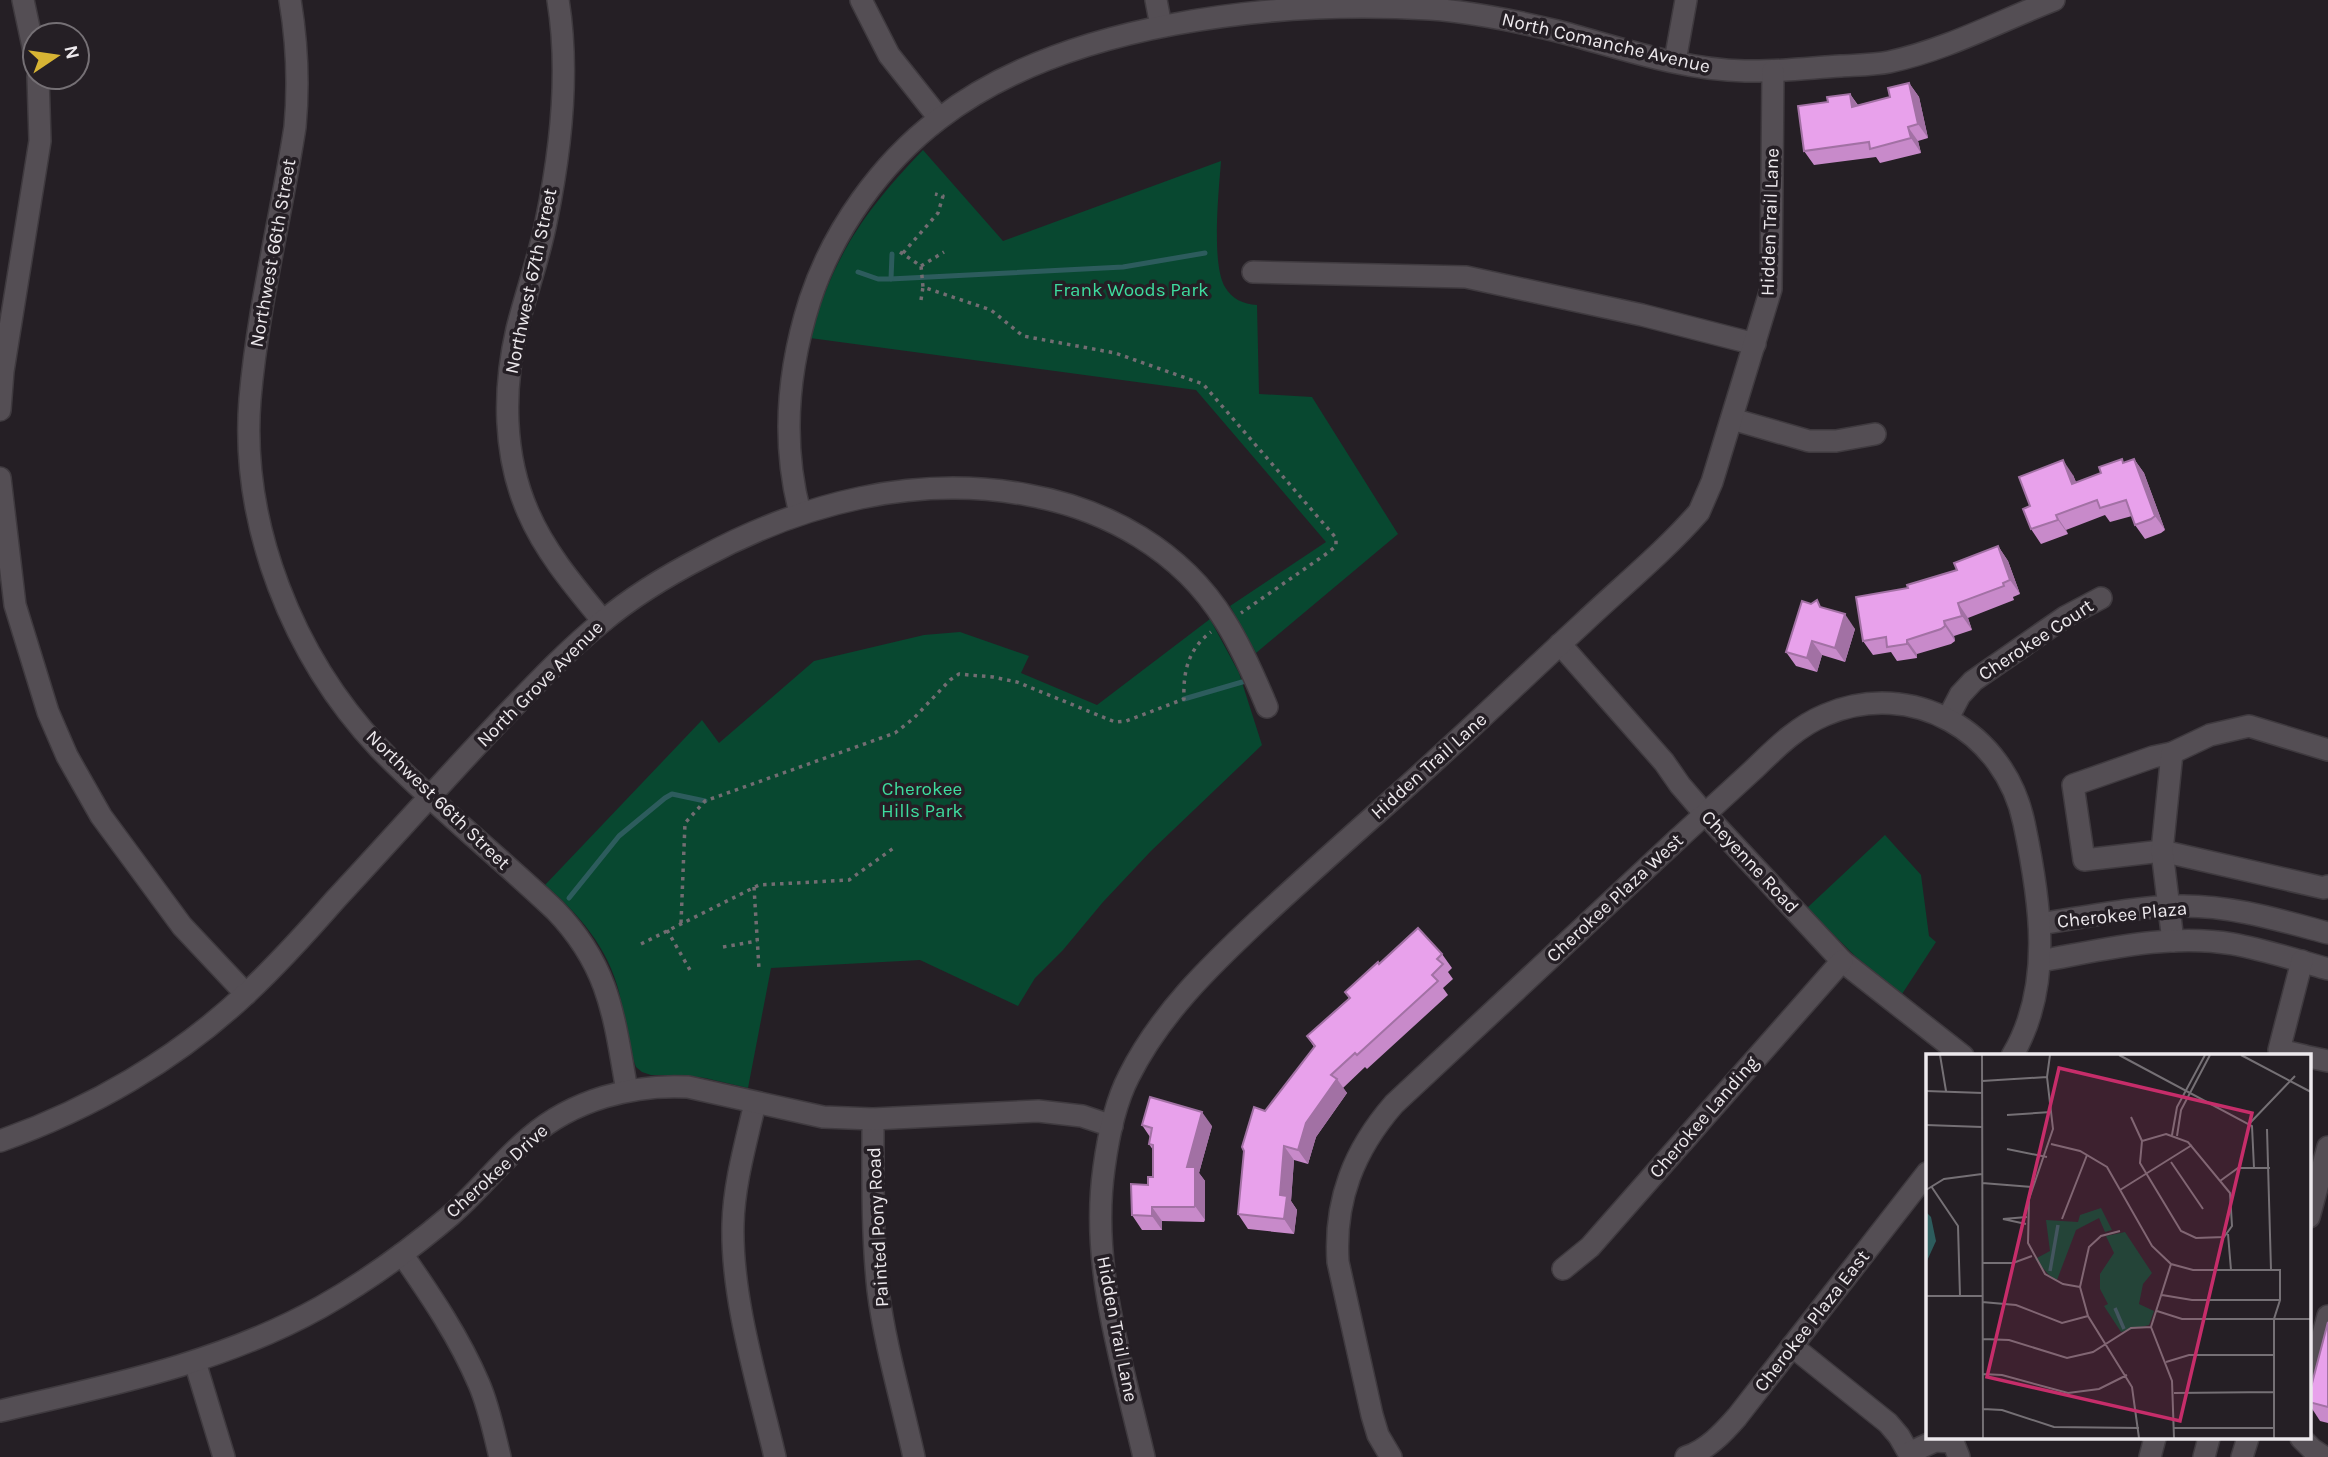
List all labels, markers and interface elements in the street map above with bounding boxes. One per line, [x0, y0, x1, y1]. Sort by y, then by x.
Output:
street label: North Comanche Avenue [1500, 8, 1712, 78]
north arrow [21, 21, 91, 91]
text: N [59, 43, 84, 62]
street label: Hidden Trail Lane [1756, 148, 1784, 296]
street label: Northwest 66th Street [246, 157, 300, 349]
street label: Northwest 67th Street [501, 186, 561, 376]
park label: Frank Woods Park [1053, 279, 1209, 301]
street label: Cherokee Court [1974, 595, 2098, 685]
street label: North Grove Avenue [472, 616, 608, 752]
street label: Hidden Trail Lane [1367, 708, 1491, 824]
street label: Northwest 66th Street [362, 726, 514, 874]
park label: Cherokee Hills Park [881, 778, 963, 822]
street label: Cheyenne Road [1697, 806, 1803, 918]
street label: Cherokee Plaza West [1542, 829, 1688, 967]
street label: Cherokee Plaza [2056, 897, 2188, 933]
street label: Cherokee Landing [1645, 1051, 1763, 1183]
inset map [1926, 1054, 2310, 1440]
street label: Cherokee Drive [442, 1120, 552, 1222]
street label: Painted Pony Road [863, 1146, 893, 1308]
street label: Cherokee Plaza East [1750, 1246, 1874, 1396]
street label: Hidden Trail Lane [1092, 1254, 1142, 1404]

